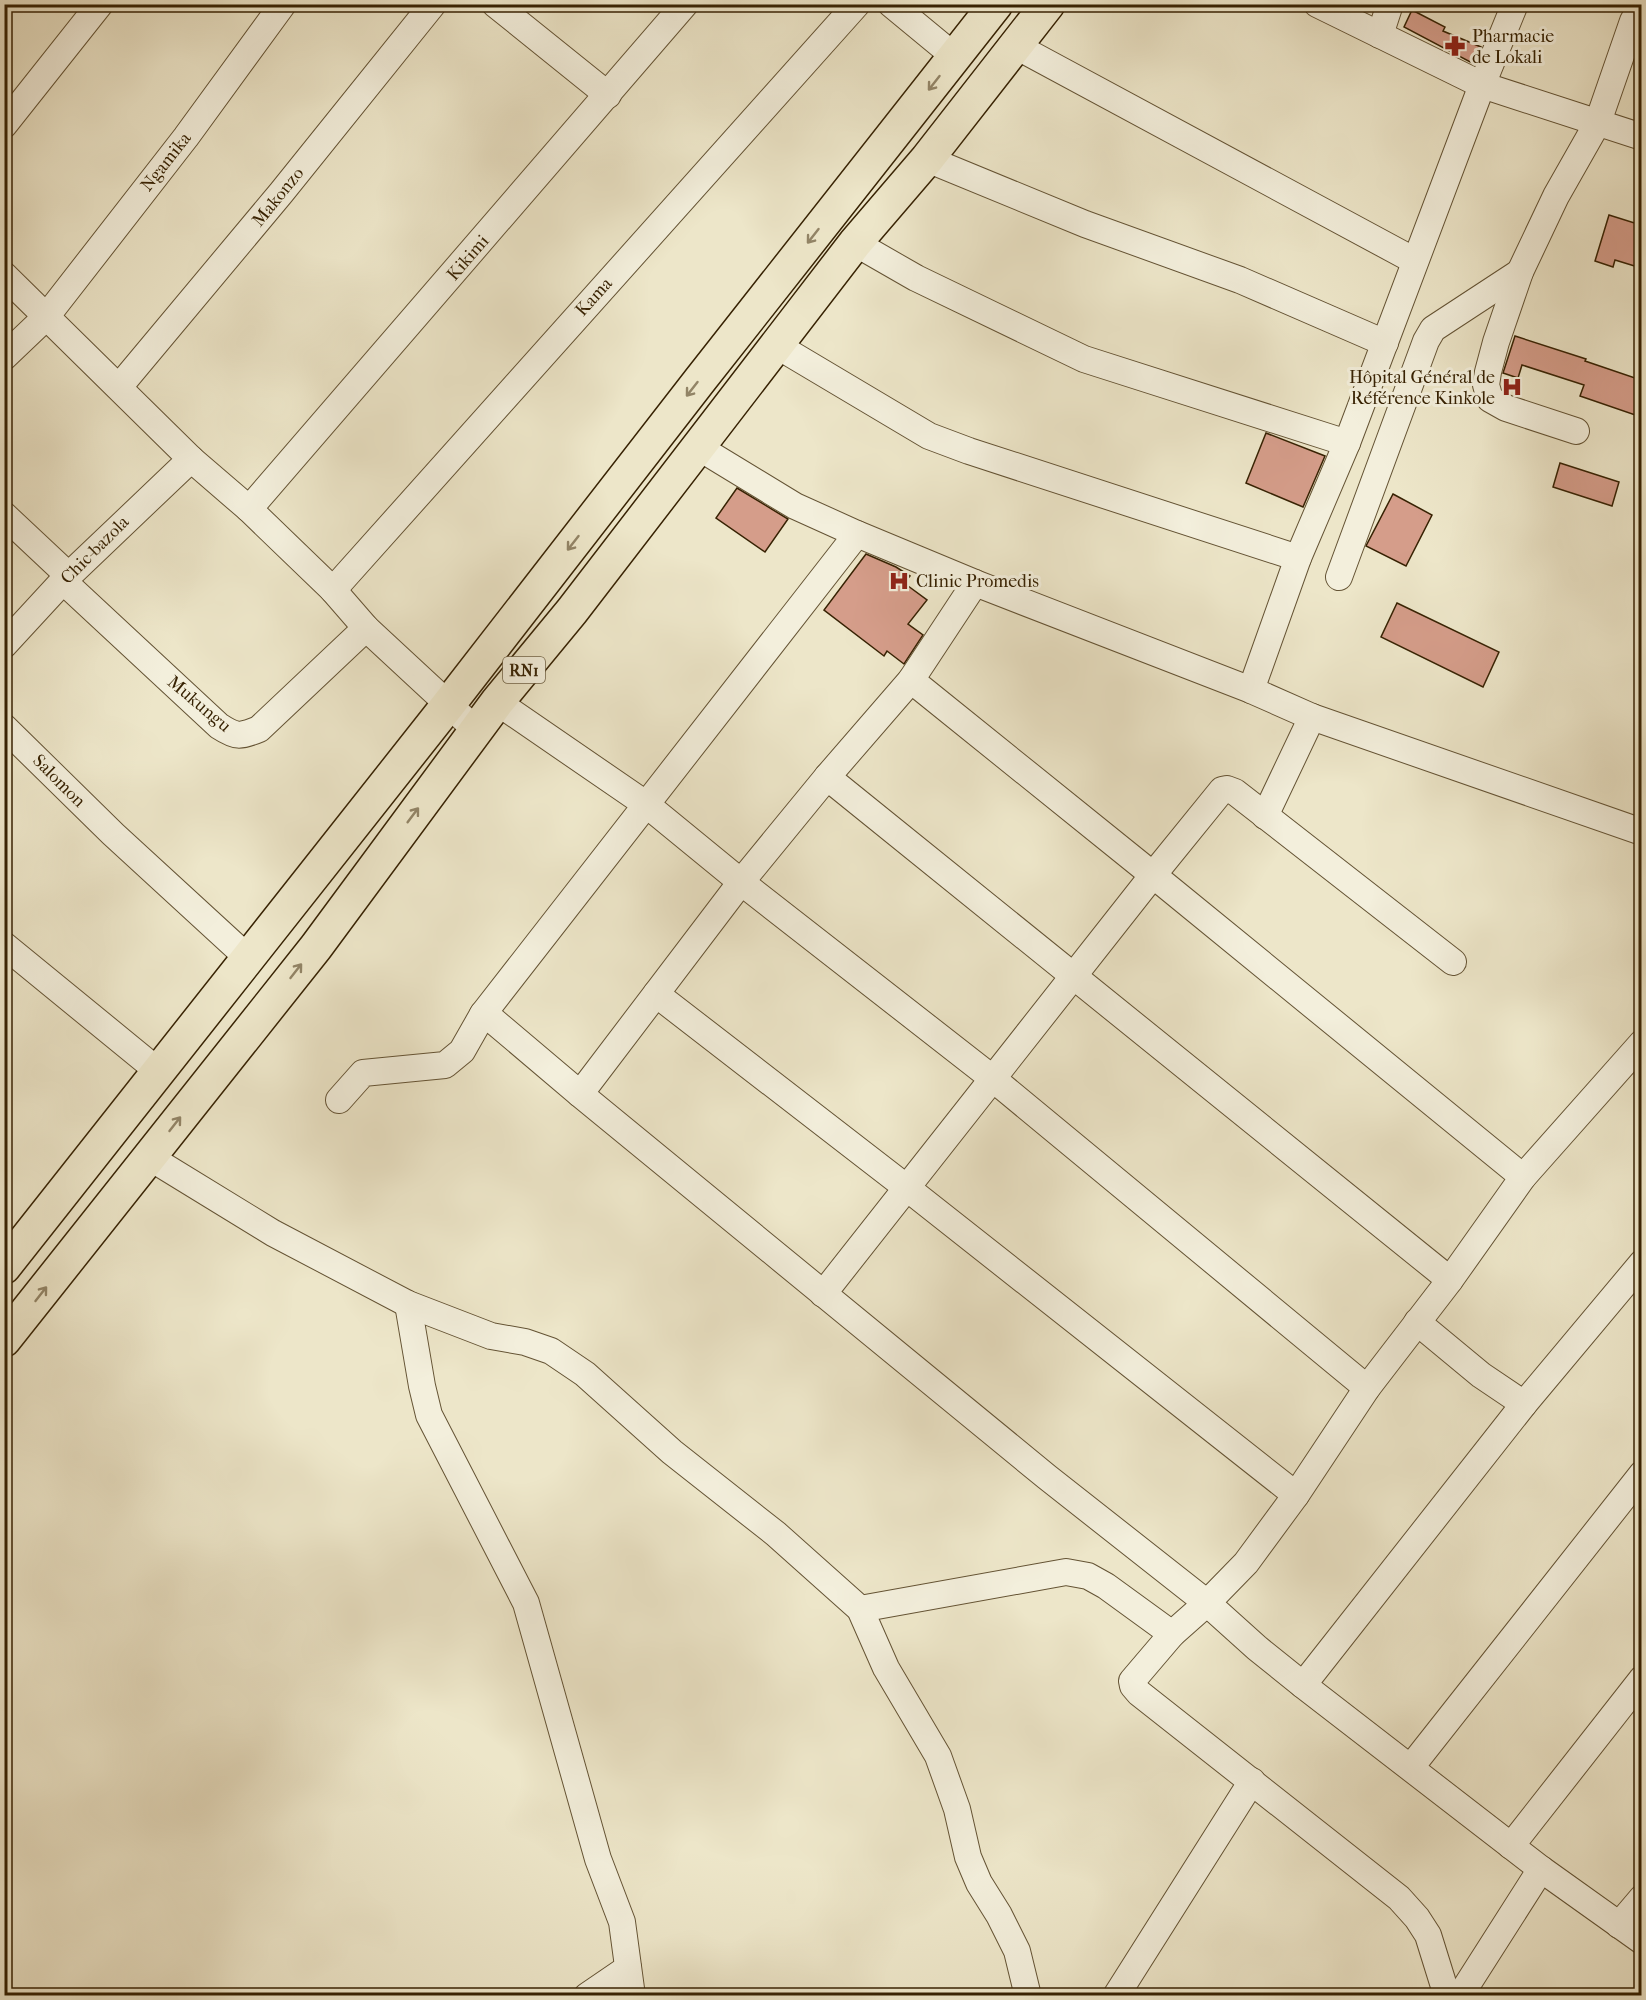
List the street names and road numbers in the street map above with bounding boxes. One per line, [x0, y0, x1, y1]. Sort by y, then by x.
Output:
street label: Ngamika [136, 128, 196, 196]
street label: Makonzo [248, 163, 308, 231]
street label: Kikimi [443, 230, 494, 285]
street label: Kama [571, 273, 617, 321]
street label: Chic-bazola [56, 511, 134, 589]
road number: RN1 [503, 657, 545, 683]
street label: Mukungu [163, 671, 235, 737]
street label: Salomon [28, 750, 90, 812]

